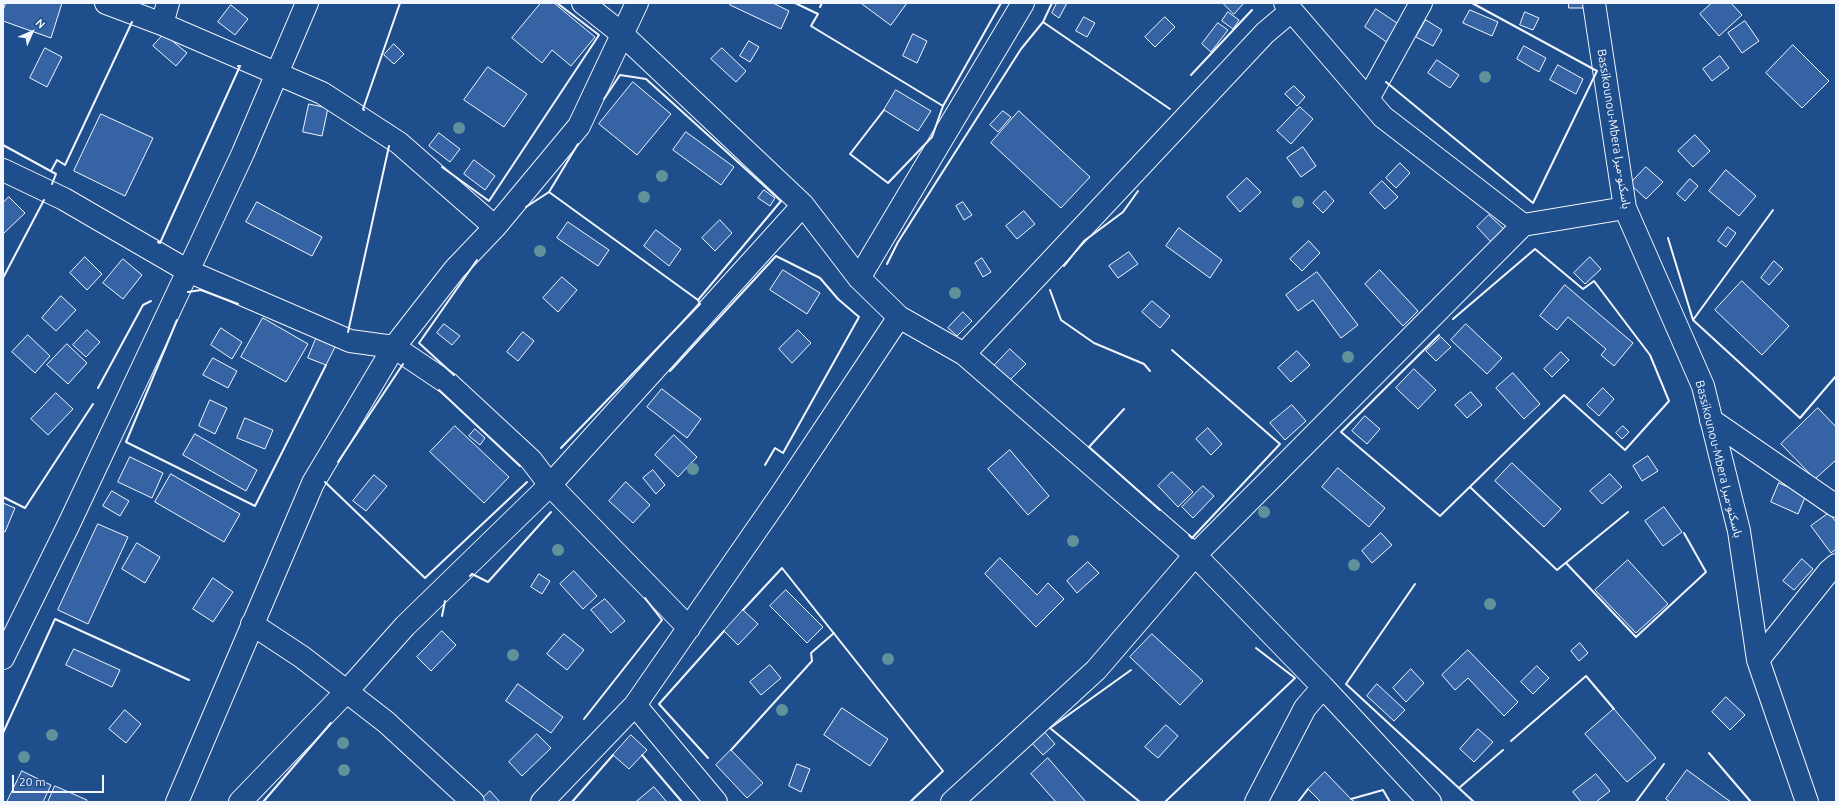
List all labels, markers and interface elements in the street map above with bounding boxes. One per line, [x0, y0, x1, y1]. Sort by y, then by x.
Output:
north arrow [12, 12, 52, 52]
text: N [33, 16, 48, 31]
street label: Bassikounou-Mbera باسكنو-مبرا [1594, 48, 1634, 210]
street label: Bassikounou-Mbera باسكنو-مبرا [1692, 379, 1746, 539]
scale bar [14, 767, 106, 793]
text: 20 m [19, 775, 46, 788]

